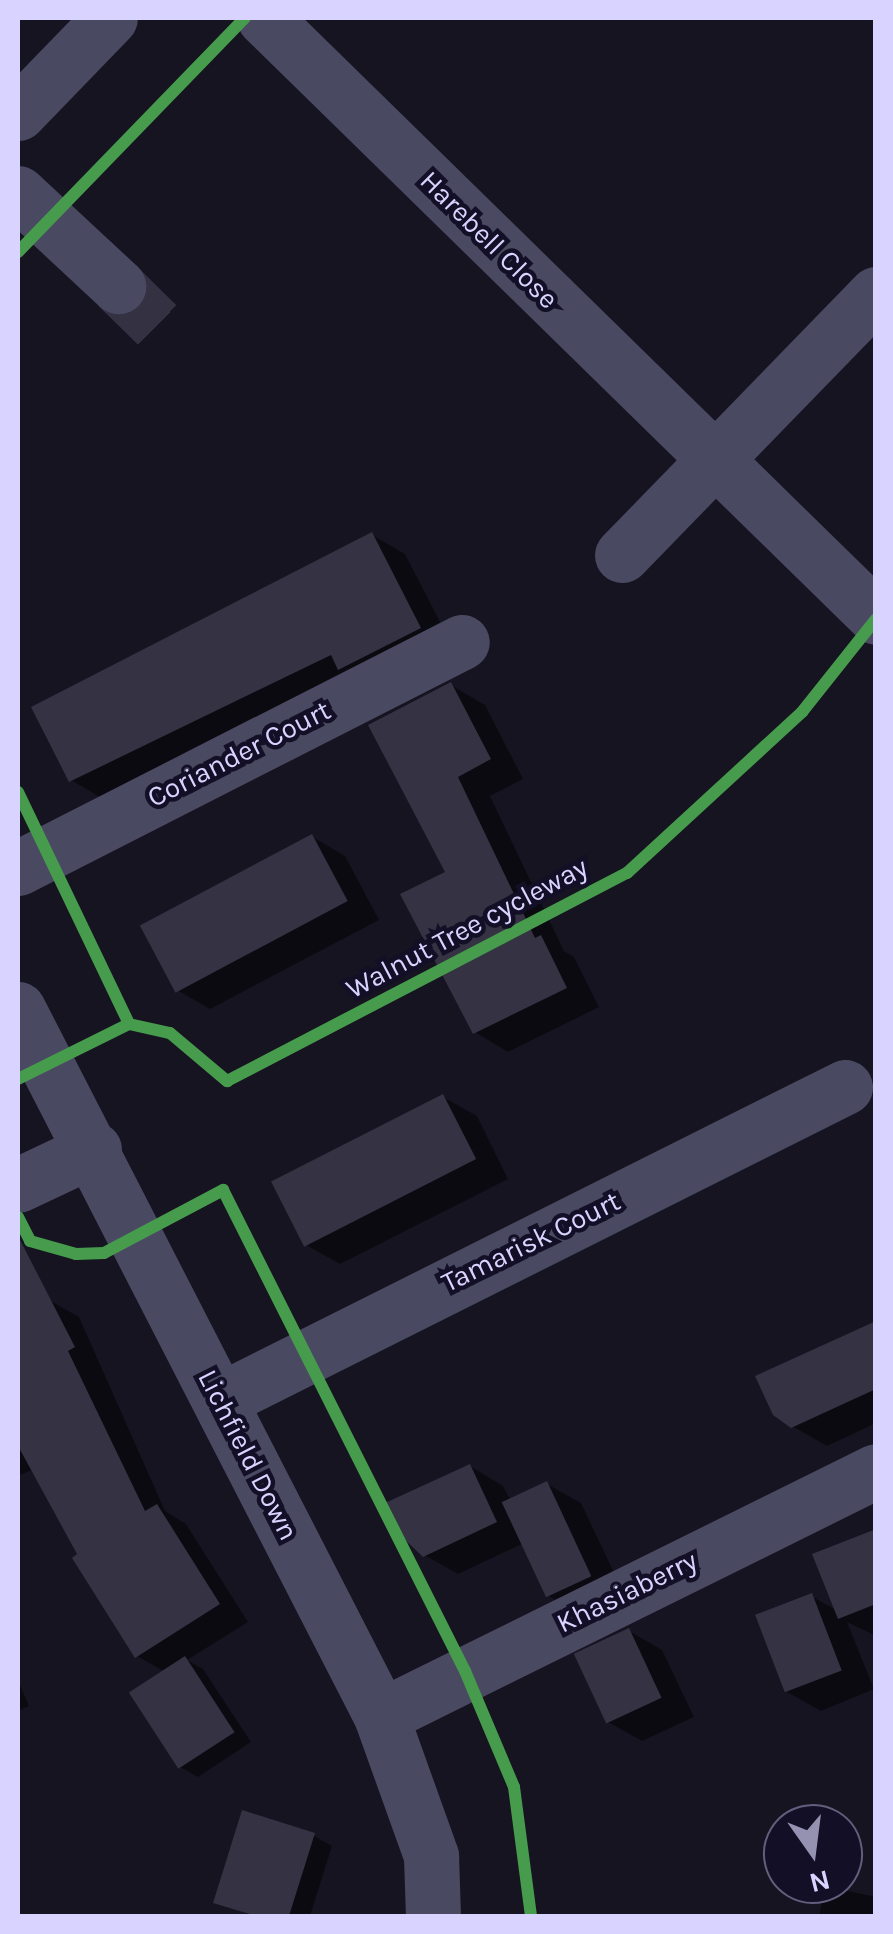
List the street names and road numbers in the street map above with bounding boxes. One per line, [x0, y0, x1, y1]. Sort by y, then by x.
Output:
street label: Harebell Close [413, 164, 565, 316]
street label: Coriander Court [142, 693, 336, 815]
street label: Walnut Tree cycleway [340, 850, 594, 1006]
street label: Tamarisk Court [436, 1184, 626, 1300]
street label: Lichfield Down [191, 1364, 305, 1546]
street label: Khasiaberry [551, 1544, 703, 1640]

